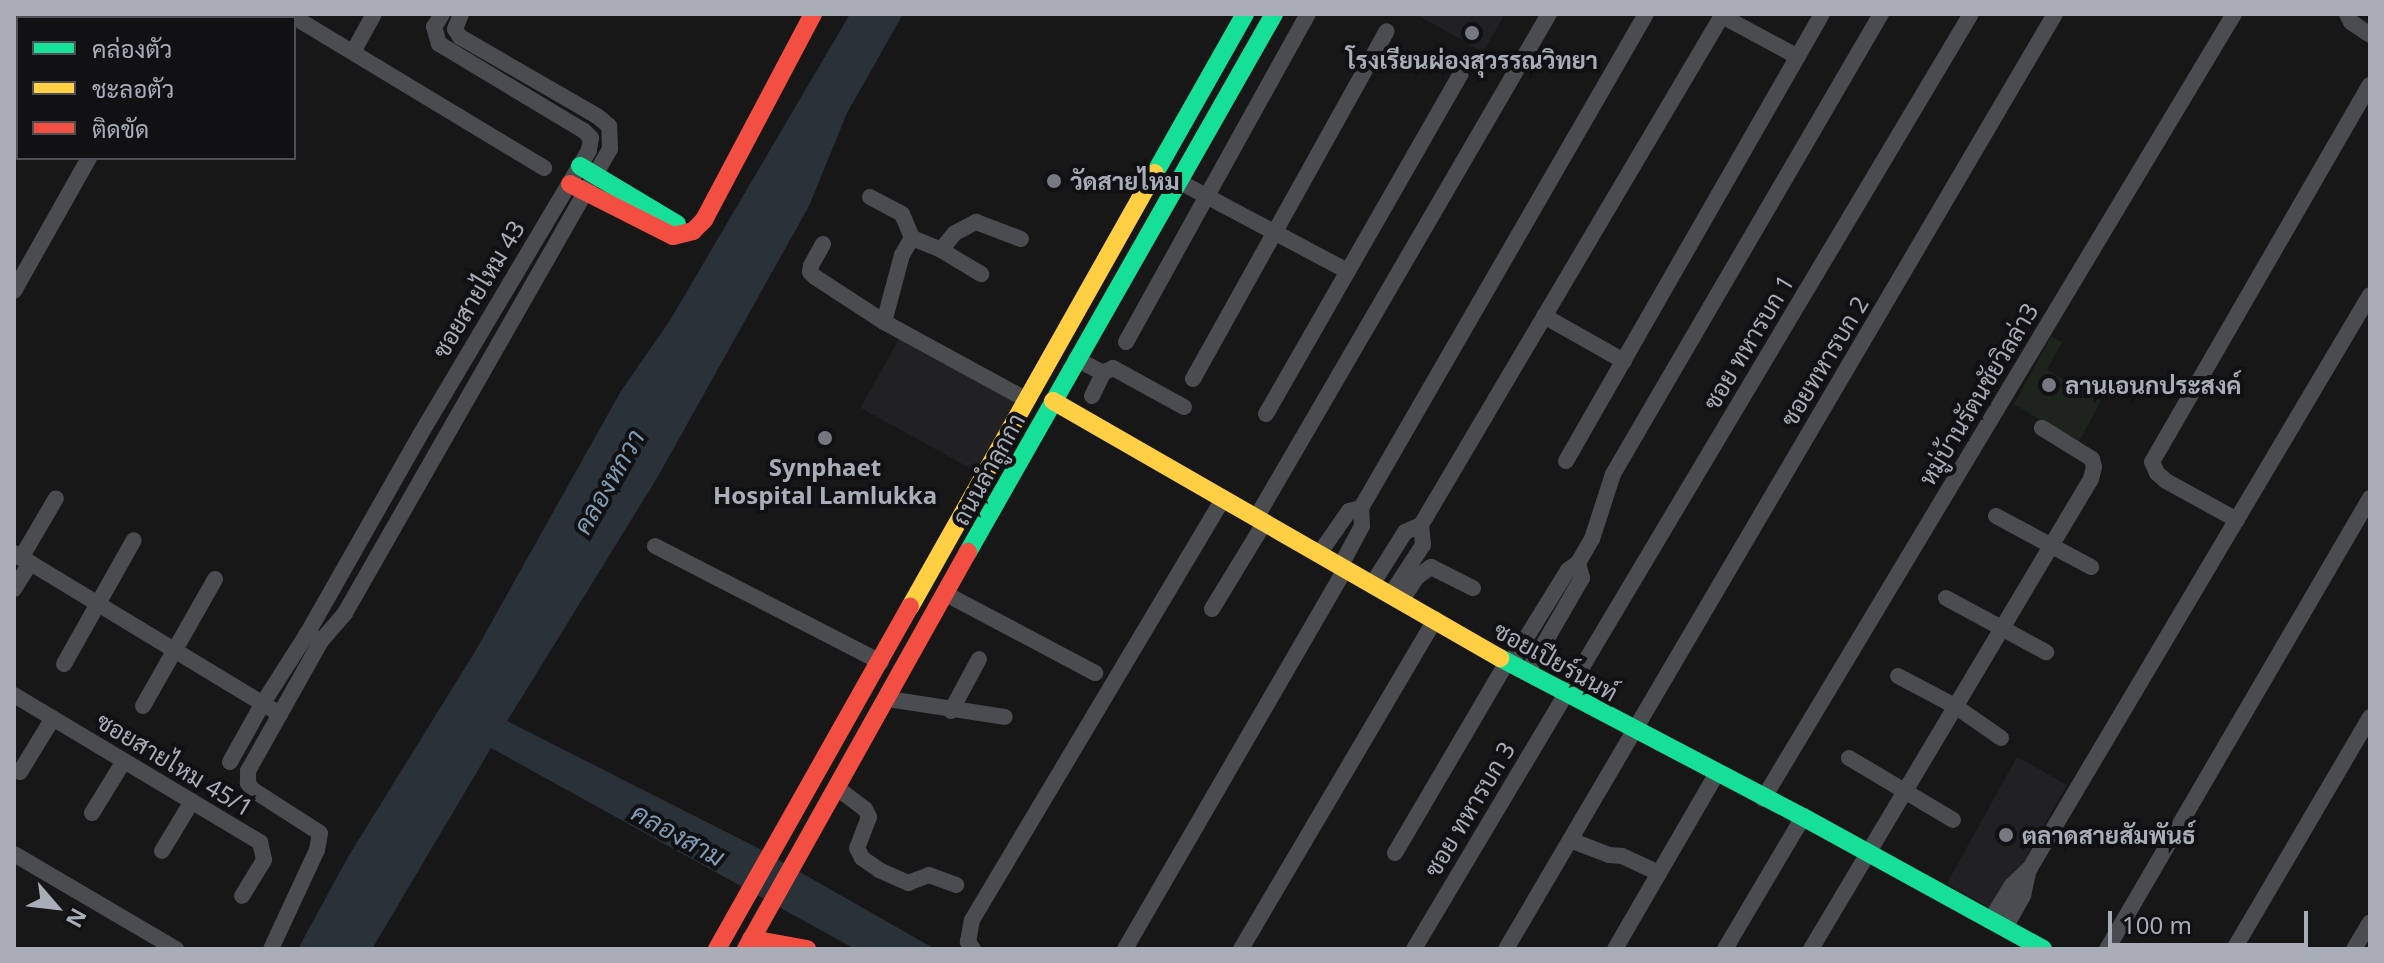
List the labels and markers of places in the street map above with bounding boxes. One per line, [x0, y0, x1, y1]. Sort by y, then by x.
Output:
marker: โรงเรียนผ่องสุวรรณวิทยา [1463, 24, 1481, 42]
place label: โรงเรียนผ่องสุวรรณวิทยา [1346, 46, 1598, 74]
place label: วัดสายไหม [1070, 167, 1180, 195]
marker: วัดสายไหม [1045, 172, 1063, 190]
place label: ลานเอนกประสงค์ [2065, 371, 2242, 399]
marker: ลานเอนกประสงค์ [2040, 376, 2058, 394]
marker: Synphaet Hospital Lamlukka [814, 427, 836, 449]
place label: Synphaet Hospital Lamlukka [713, 453, 937, 509]
place label: ตลาดสายสัมพันธ์ [2022, 821, 2196, 849]
marker: ตลาดสายสัมพันธ์ [1997, 826, 2015, 844]

